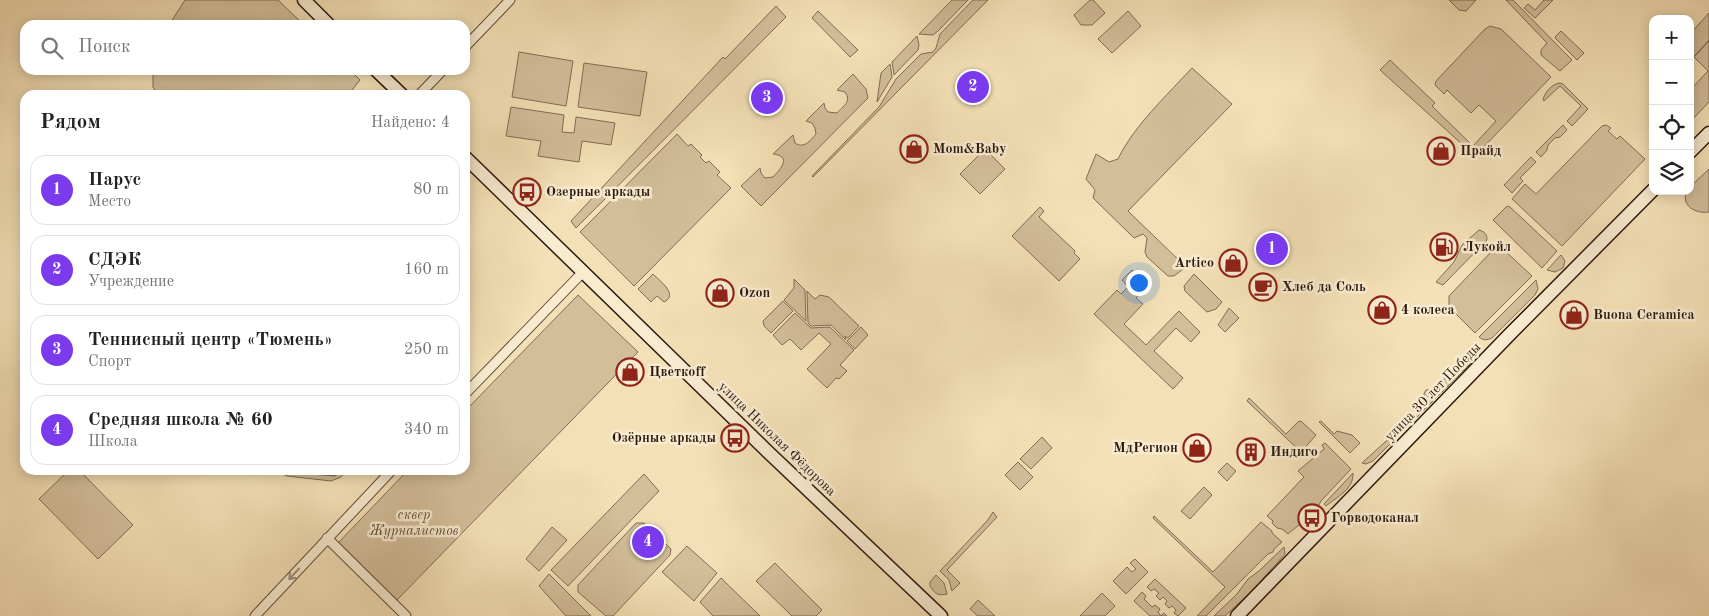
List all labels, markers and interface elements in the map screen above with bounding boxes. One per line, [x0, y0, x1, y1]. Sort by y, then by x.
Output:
map controls [1649, 15, 1694, 195]
button: + [1649, 15, 1694, 60]
search box [20, 20, 470, 75]
icon: search [38, 34, 66, 62]
text: Поиск [78, 38, 130, 57]
button: − [1649, 60, 1694, 105]
pin: 2 [957, 68, 989, 106]
pin: 3 [751, 79, 783, 117]
button: locate [1649, 105, 1694, 150]
text: Рядом [40, 112, 101, 133]
text: Найдено: 4 [371, 115, 450, 131]
shop icon: Mom&Baby [899, 134, 929, 164]
shop icon: Прайд [1426, 136, 1456, 166]
place label: Mom&Baby [933, 142, 1007, 156]
place label: Прайд [1460, 144, 1501, 158]
button: layers [1649, 150, 1694, 195]
text: Парус [88, 171, 141, 190]
bus stop icon: Озерные аркады [512, 177, 542, 207]
text: 1 [52, 182, 62, 198]
text: 80 m [413, 182, 449, 198]
place label: Озерные аркады [546, 185, 651, 199]
text: Место [88, 194, 131, 210]
pin: 1 [1256, 230, 1288, 268]
fuel station icon: Лукойл [1429, 232, 1459, 262]
place label: Лукойл [1463, 240, 1511, 254]
shop icon: Artico [1218, 248, 1248, 278]
text: СДЭК [88, 251, 141, 270]
place label: Artico [1175, 256, 1214, 270]
text: 2 [52, 262, 62, 278]
text: 160 m [404, 262, 449, 278]
your location [1126, 270, 1152, 296]
cafe icon: Хлеб да Соль [1248, 272, 1278, 302]
text: Учреждение [88, 274, 174, 290]
shop icon: Ozon [705, 278, 735, 308]
place label: Хлеб да Соль [1282, 280, 1366, 294]
place label: Ozon [739, 286, 770, 300]
shop icon: 4 колеса [1367, 295, 1397, 325]
shop icon: Buona Ceramica [1559, 300, 1589, 330]
place label: 4 колеса [1401, 303, 1455, 317]
place label: Buona Ceramica [1593, 308, 1695, 322]
text: Теннисный центр «Тюмень» [88, 331, 333, 350]
street label: улица 30 лет Победы [1382, 340, 1484, 444]
text: 3 [52, 342, 62, 358]
text: 250 m [404, 342, 449, 358]
text: Спорт [88, 354, 131, 370]
shop icon: Цветкоff [615, 357, 645, 387]
place label: Цветкоff [649, 365, 706, 379]
street label: улица Николая Фёдорова [716, 379, 838, 499]
text: Средняя школа № 60 [88, 411, 273, 430]
text: 4 [52, 422, 62, 438]
text: 340 m [404, 422, 449, 438]
bus stop icon: Озёрные аркады [720, 423, 750, 453]
place label: Озёрные аркады [612, 431, 716, 445]
shop icon: МдРегион [1182, 433, 1212, 463]
text: Школа [88, 434, 138, 450]
building icon: Индиго [1236, 437, 1266, 467]
place label: МдРегион [1113, 441, 1178, 455]
place label: Индиго [1270, 445, 1318, 459]
bus stop icon: Горводоканал [1297, 503, 1327, 533]
park label: сквер Журналистов [369, 508, 459, 539]
place label: Горводоканал [1331, 511, 1419, 525]
pin: 4 [632, 523, 664, 561]
one-way arrow [288, 567, 300, 580]

